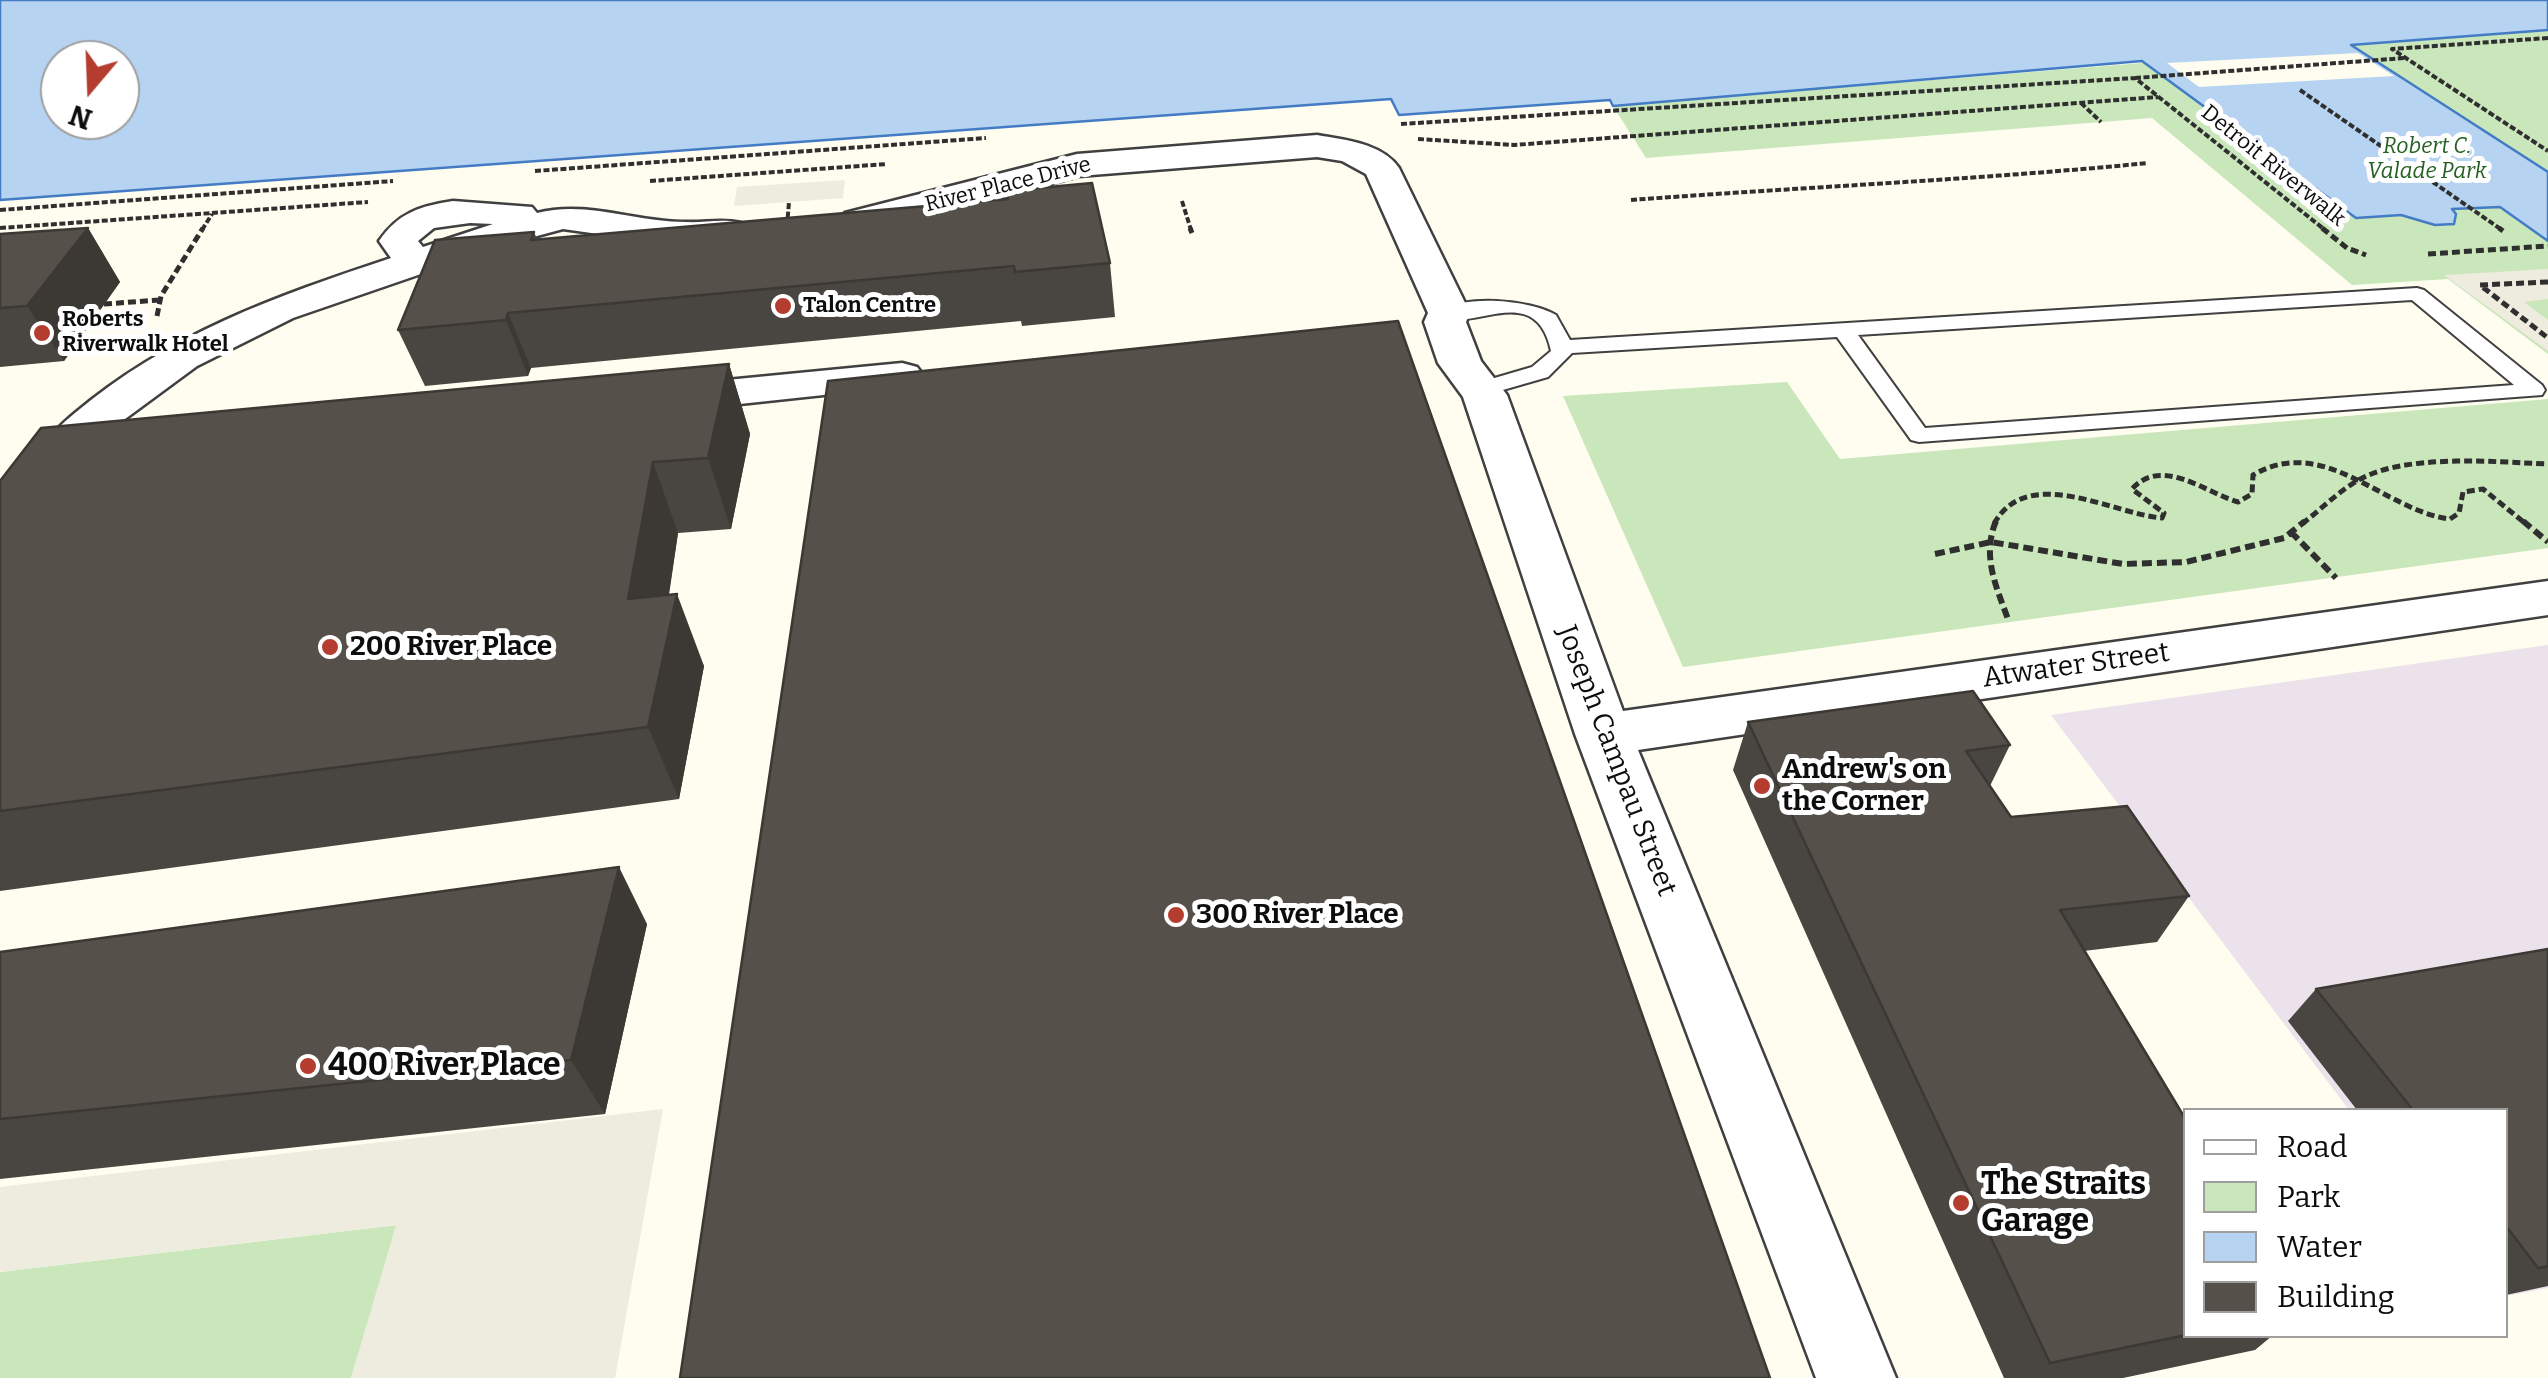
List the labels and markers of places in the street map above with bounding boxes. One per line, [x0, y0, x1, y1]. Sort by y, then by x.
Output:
place label: Talon Centre [803, 293, 936, 319]
marker: Talon Centre [772, 295, 794, 317]
place label: Roberts Riverwalk Hotel [62, 307, 229, 358]
marker: Roberts Riverwalk Hotel [31, 322, 53, 344]
place label: 200 River Place [350, 630, 552, 664]
marker: 200 River Place [319, 636, 341, 658]
place label: Andrew's on the Corner [1782, 753, 1946, 819]
marker: Andrew's on the Corner [1751, 775, 1773, 797]
place label: 300 River Place [1196, 898, 1399, 932]
marker: 300 River Place [1165, 904, 1187, 926]
place label: 400 River Place [328, 1047, 561, 1085]
marker: 400 River Place [297, 1055, 319, 1077]
place label: The Straits Garage [1981, 1166, 2146, 1241]
marker: The Straits Garage [1950, 1192, 1972, 1214]

